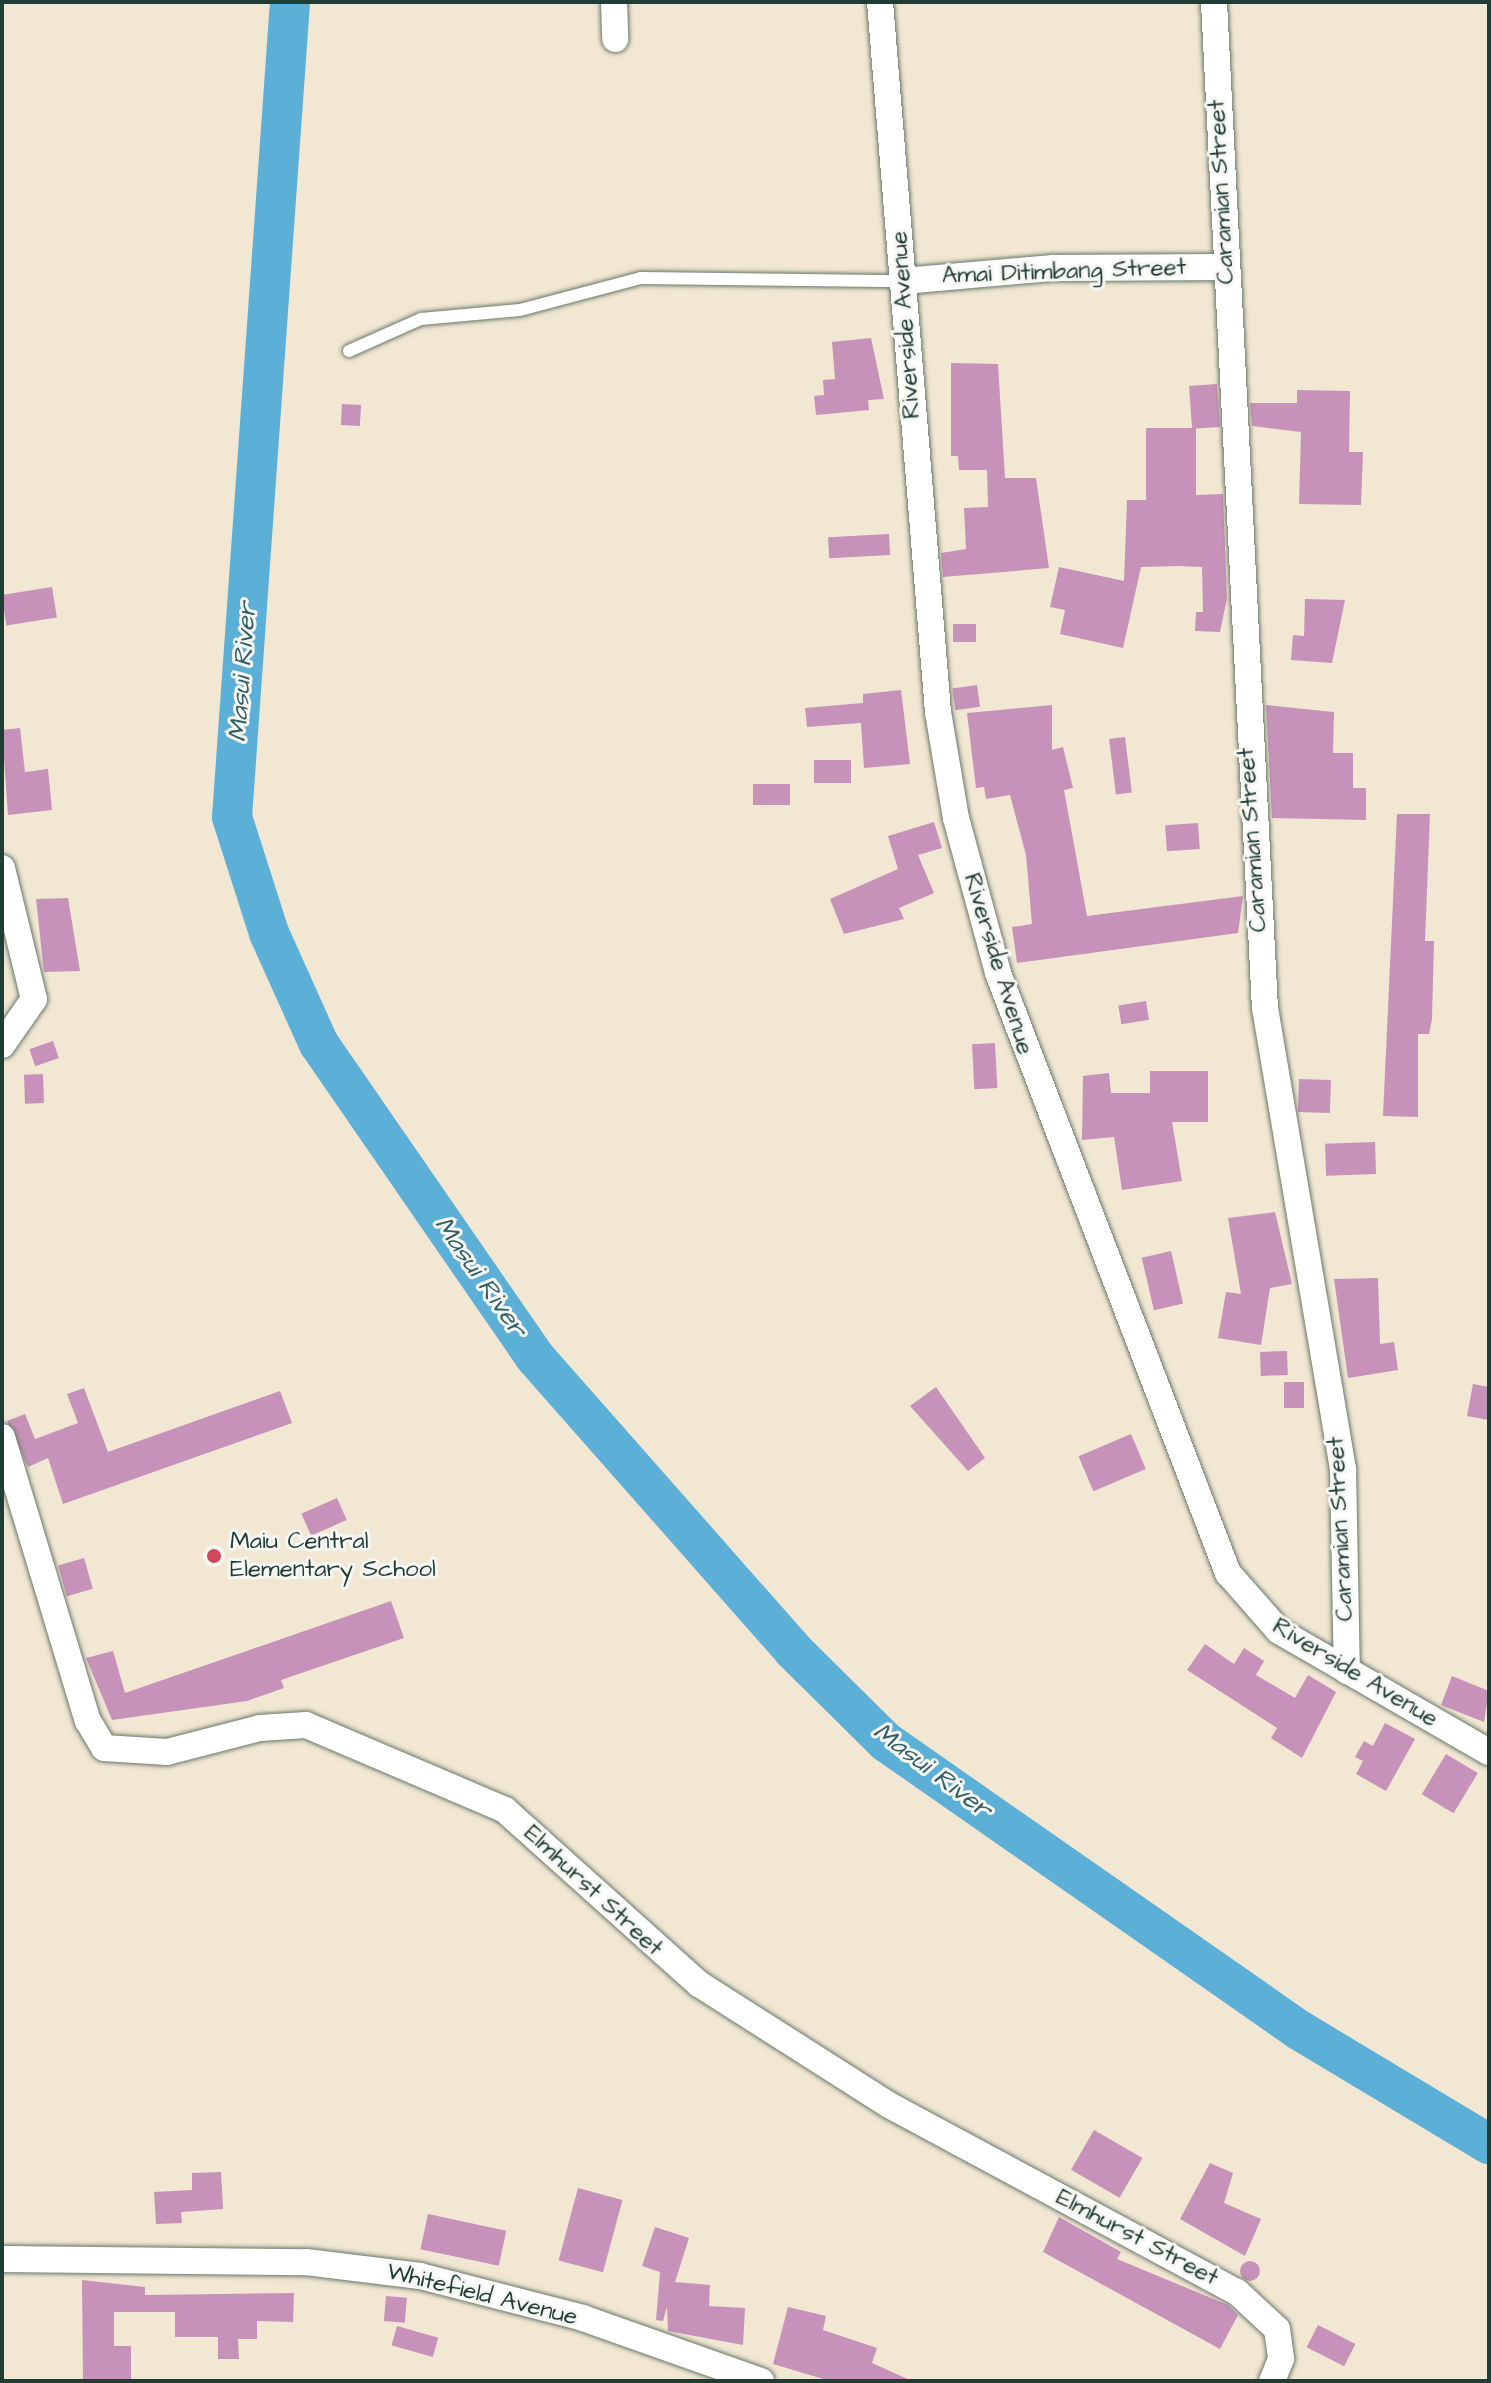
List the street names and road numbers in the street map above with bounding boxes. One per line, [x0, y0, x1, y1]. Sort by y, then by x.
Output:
street label: Caramian Street [1203, 99, 1241, 285]
street label: Riverside Avenue [885, 230, 927, 420]
street label: Amai Ditimbang Street [941, 253, 1187, 291]
street label: Caramian Street [1232, 747, 1274, 933]
street label: Riverside Avenue [957, 870, 1039, 1058]
street label: Caramian Street [1322, 1436, 1360, 1622]
street label: Riverside Avenue [1267, 1612, 1443, 1734]
street label: Elmhurst Street [518, 1819, 668, 1963]
street label: Elmhurst Street [1051, 2183, 1223, 2293]
street label: Whitefield Avenue [384, 2257, 580, 2333]

